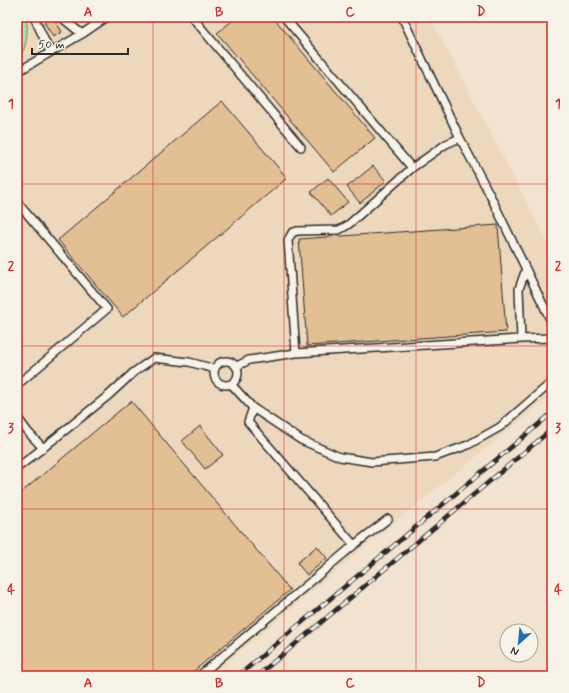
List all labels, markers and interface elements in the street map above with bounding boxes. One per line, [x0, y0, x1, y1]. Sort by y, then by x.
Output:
text: A [84, 4, 92, 21]
text: B [215, 4, 224, 21]
text: C [345, 4, 355, 21]
text: D [477, 4, 486, 21]
scale bar [32, 30, 128, 56]
text: 50 m [38, 37, 65, 53]
text: 1 [8, 96, 14, 113]
text: 1 [555, 96, 561, 113]
text: 2 [8, 258, 15, 275]
text: 2 [555, 258, 562, 275]
text: 3 [8, 420, 14, 437]
text: 3 [555, 420, 561, 437]
text: 4 [7, 582, 15, 599]
text: 4 [554, 582, 562, 599]
north arrow [499, 623, 539, 663]
text: N [508, 643, 521, 659]
text: A [84, 675, 92, 692]
text: B [215, 675, 224, 692]
text: C [345, 675, 355, 692]
text: D [477, 675, 486, 692]

